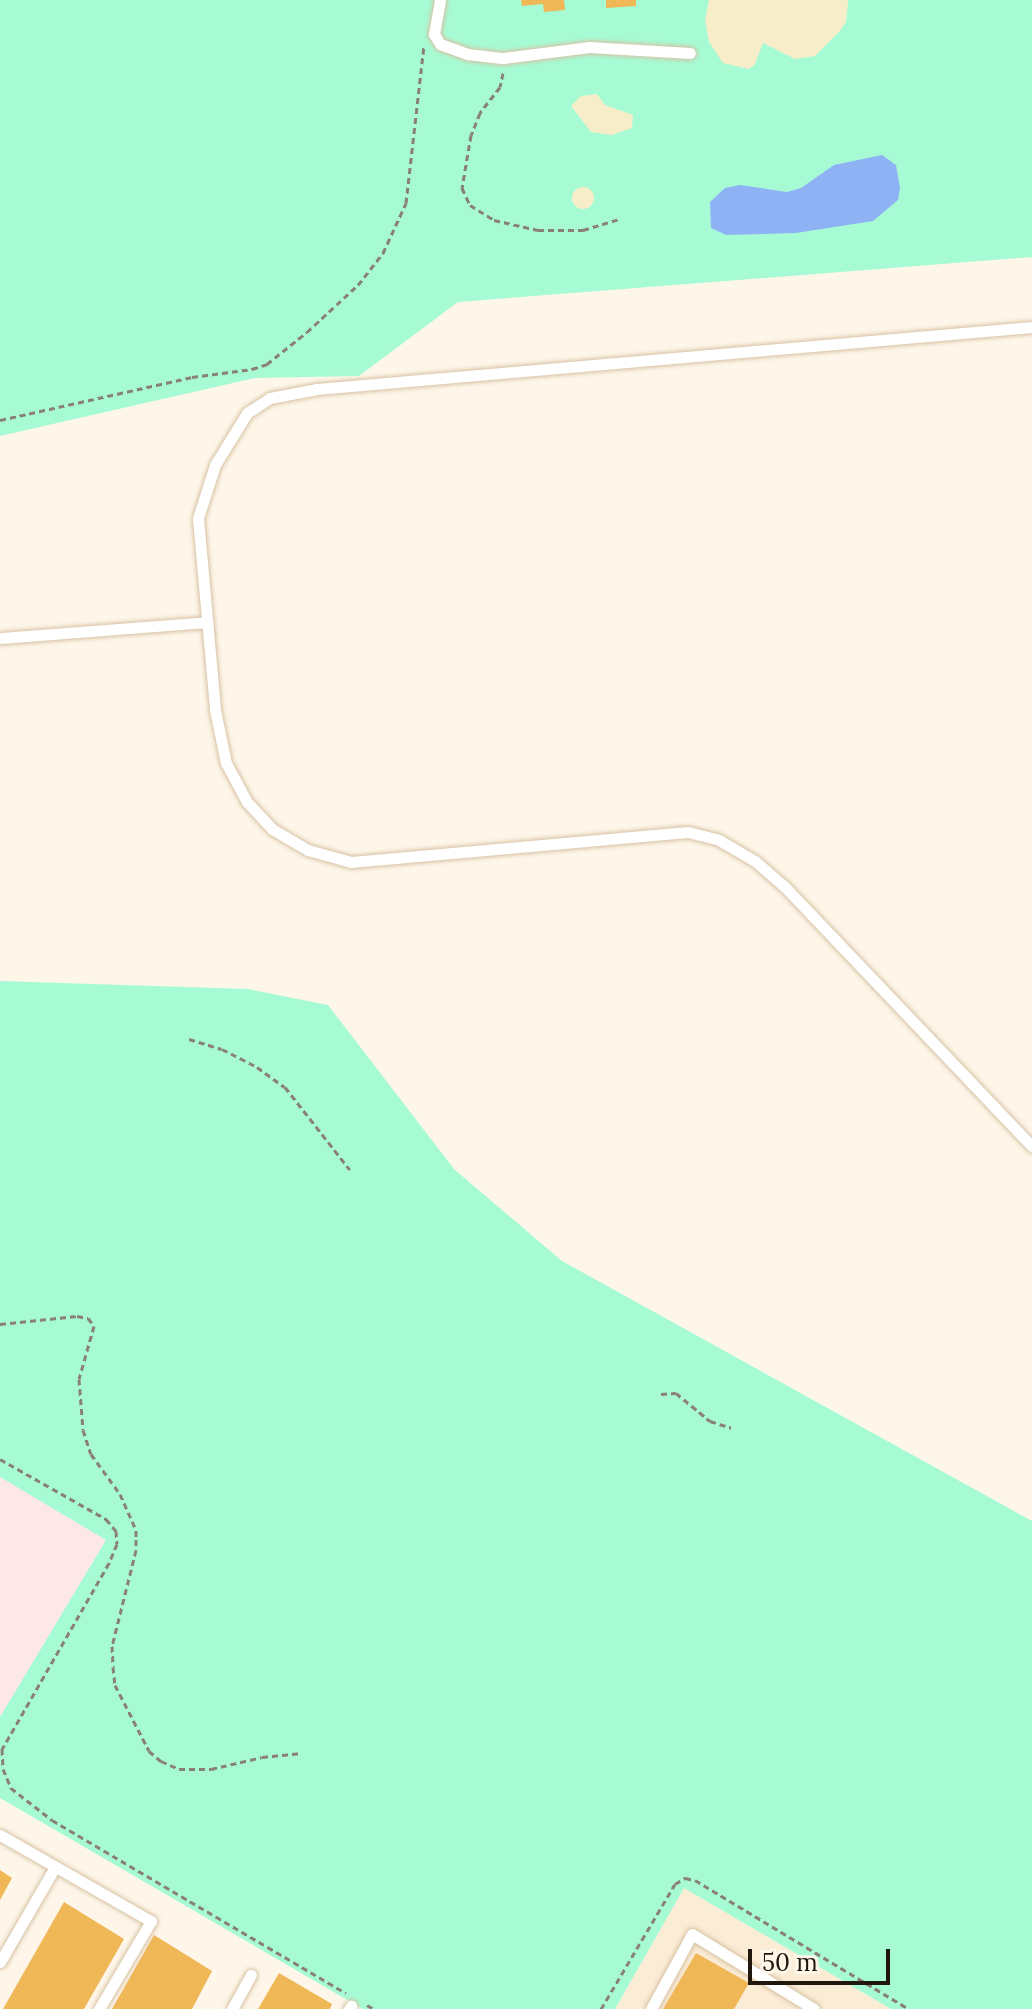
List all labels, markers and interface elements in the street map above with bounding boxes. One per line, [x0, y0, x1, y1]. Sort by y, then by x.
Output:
scale bar [752, 1933, 894, 1983]
text: 50 m [762, 1947, 818, 1978]

